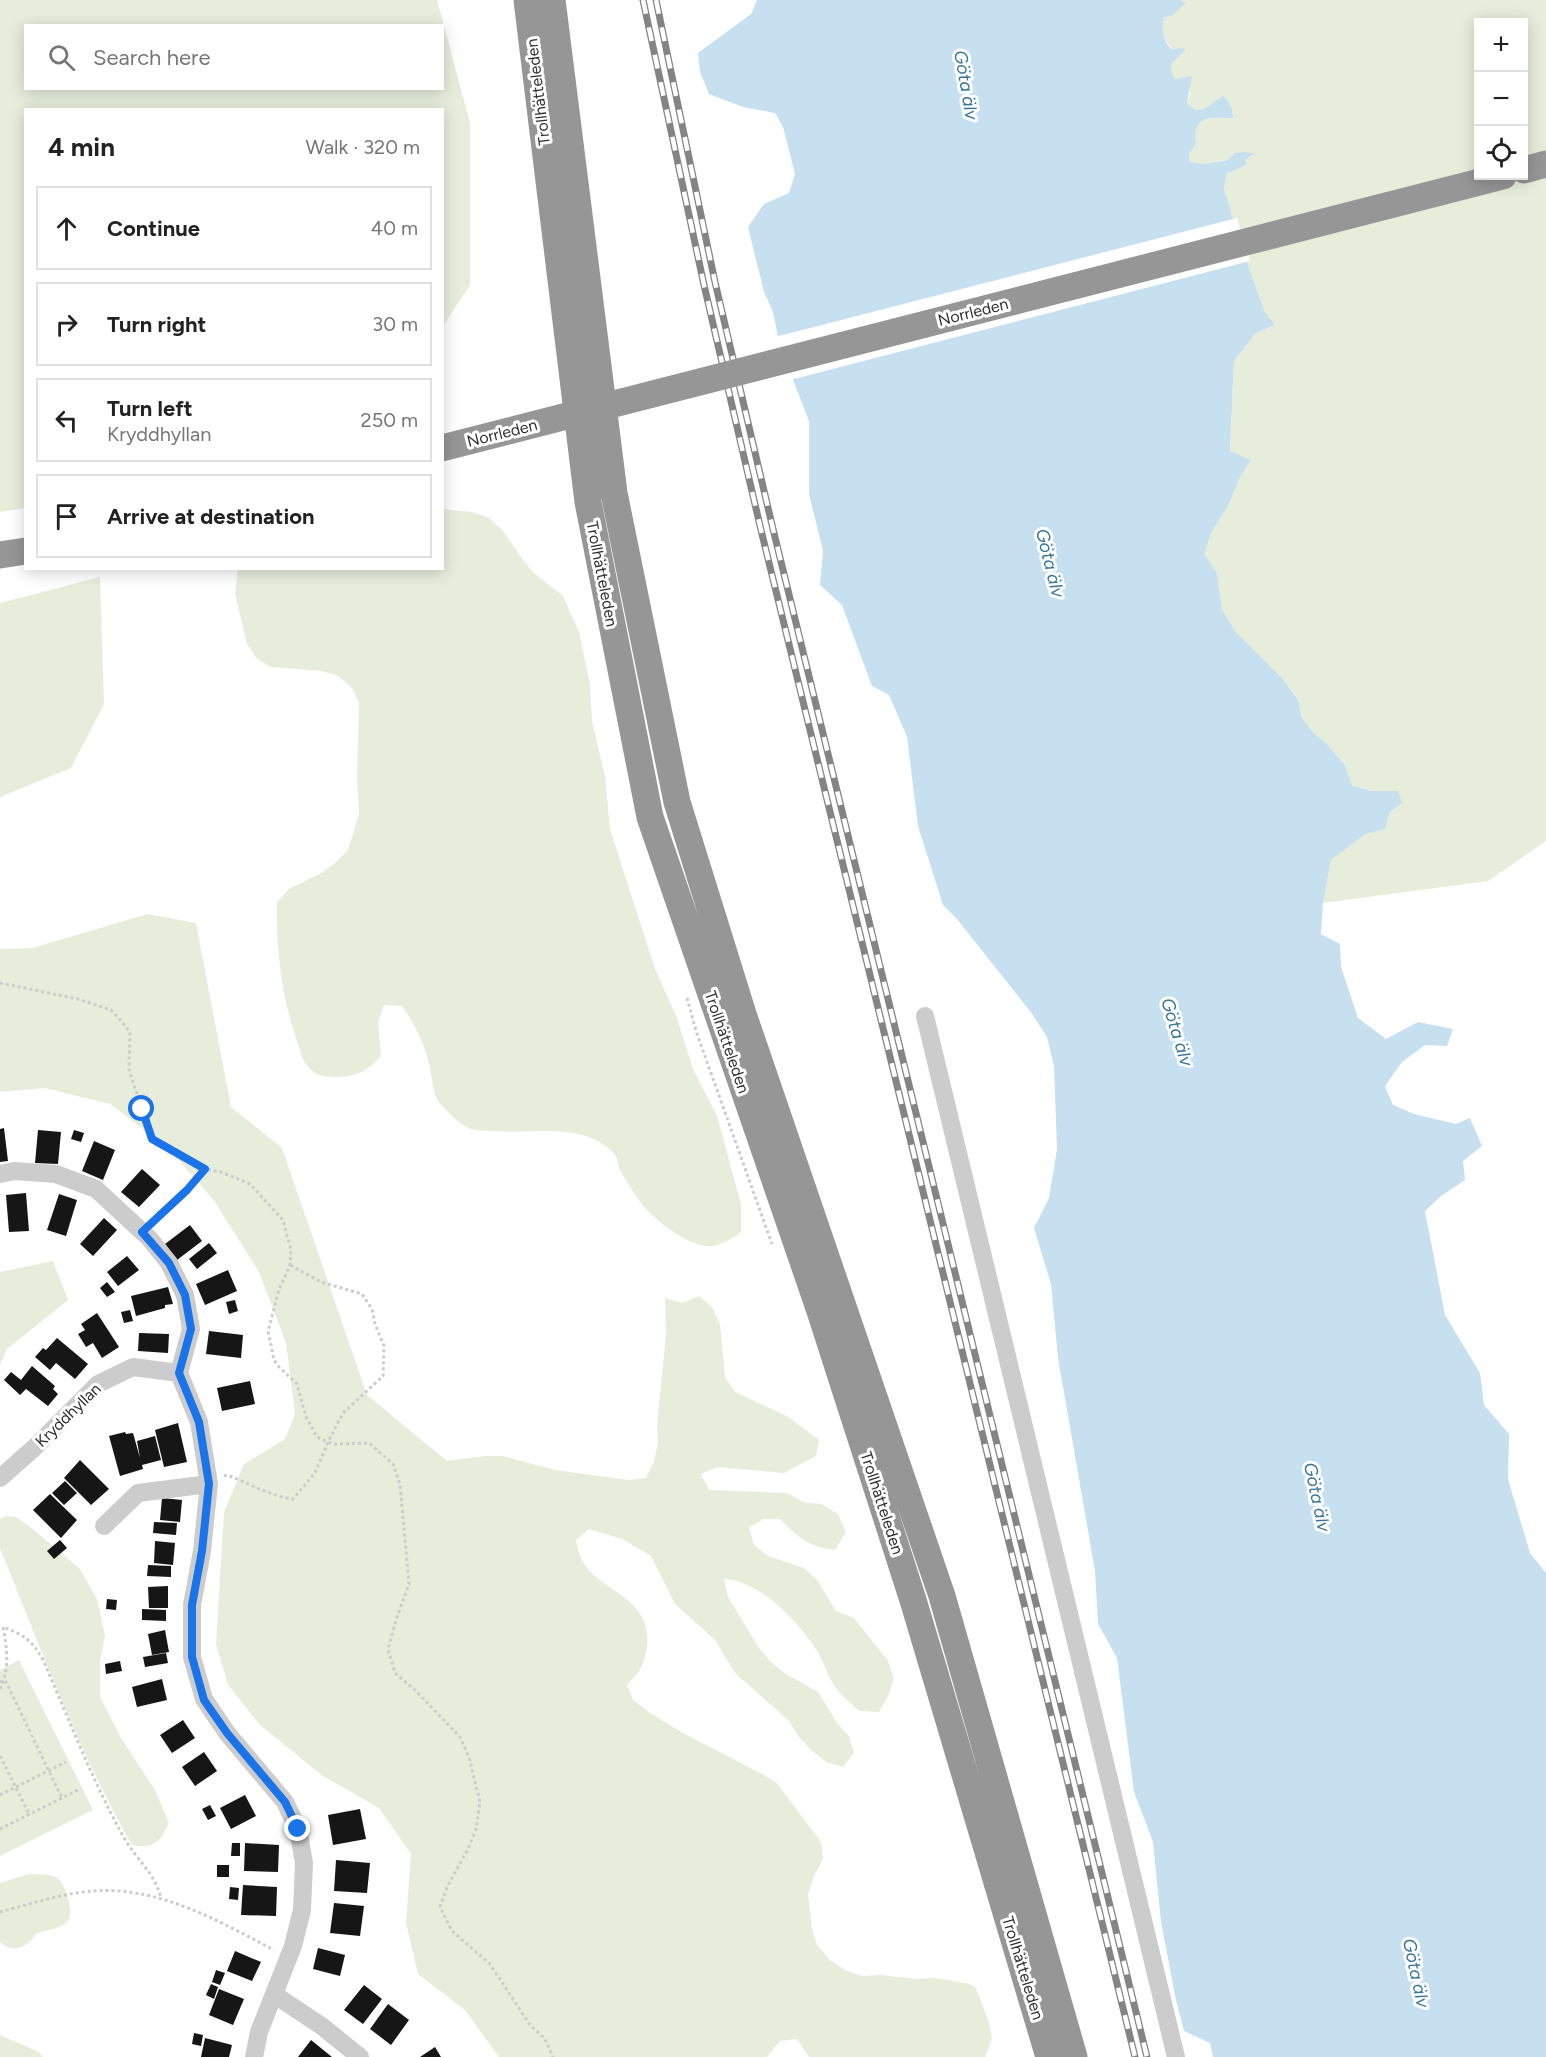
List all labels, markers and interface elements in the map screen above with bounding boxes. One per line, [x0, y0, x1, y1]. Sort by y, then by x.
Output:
map controls [1474, 18, 1528, 180]
button: + [1474, 18, 1528, 72]
search box [24, 24, 444, 90]
street label: Trollhätteleden [522, 38, 554, 146]
icon: search [45, 41, 78, 74]
text: Search here [93, 44, 211, 71]
water label: Göta älv [949, 49, 983, 122]
button: − [1474, 72, 1528, 126]
button: locate [1474, 126, 1528, 180]
text: 4 min [48, 131, 115, 163]
text: Walk · 320 m [306, 135, 420, 159]
icon: ahead [50, 212, 83, 245]
text: Continue [107, 215, 200, 242]
text: 40 m [371, 216, 418, 240]
street label: Norrleden [936, 294, 1010, 330]
icon: right [50, 308, 83, 341]
text: Turn right [107, 311, 206, 338]
text: 30 m [372, 312, 418, 336]
text: Turn left [107, 395, 193, 422]
icon: left [50, 404, 83, 437]
text: 250 m [361, 408, 418, 432]
street label: Norrleden [465, 415, 539, 451]
text: Kryddhyllan [107, 422, 211, 446]
icon: arrive [50, 500, 83, 533]
text: Arrive at destination [107, 503, 315, 530]
street label: Trollhätteleden [582, 520, 622, 628]
water label: Göta älv [1031, 526, 1069, 600]
street label: Trollhätteleden [701, 988, 753, 1096]
water label: Göta älv [1156, 995, 1198, 1069]
route start [128, 1095, 154, 1121]
street label: Kryddhyllan [31, 1379, 105, 1451]
street label: Trollhätteleden [856, 1449, 908, 1557]
water label: Göta älv [1299, 1460, 1335, 1534]
route end [284, 1815, 310, 1841]
street label: Trollhätteleden [998, 1914, 1048, 2022]
water label: Göta älv [1398, 1936, 1434, 2010]

